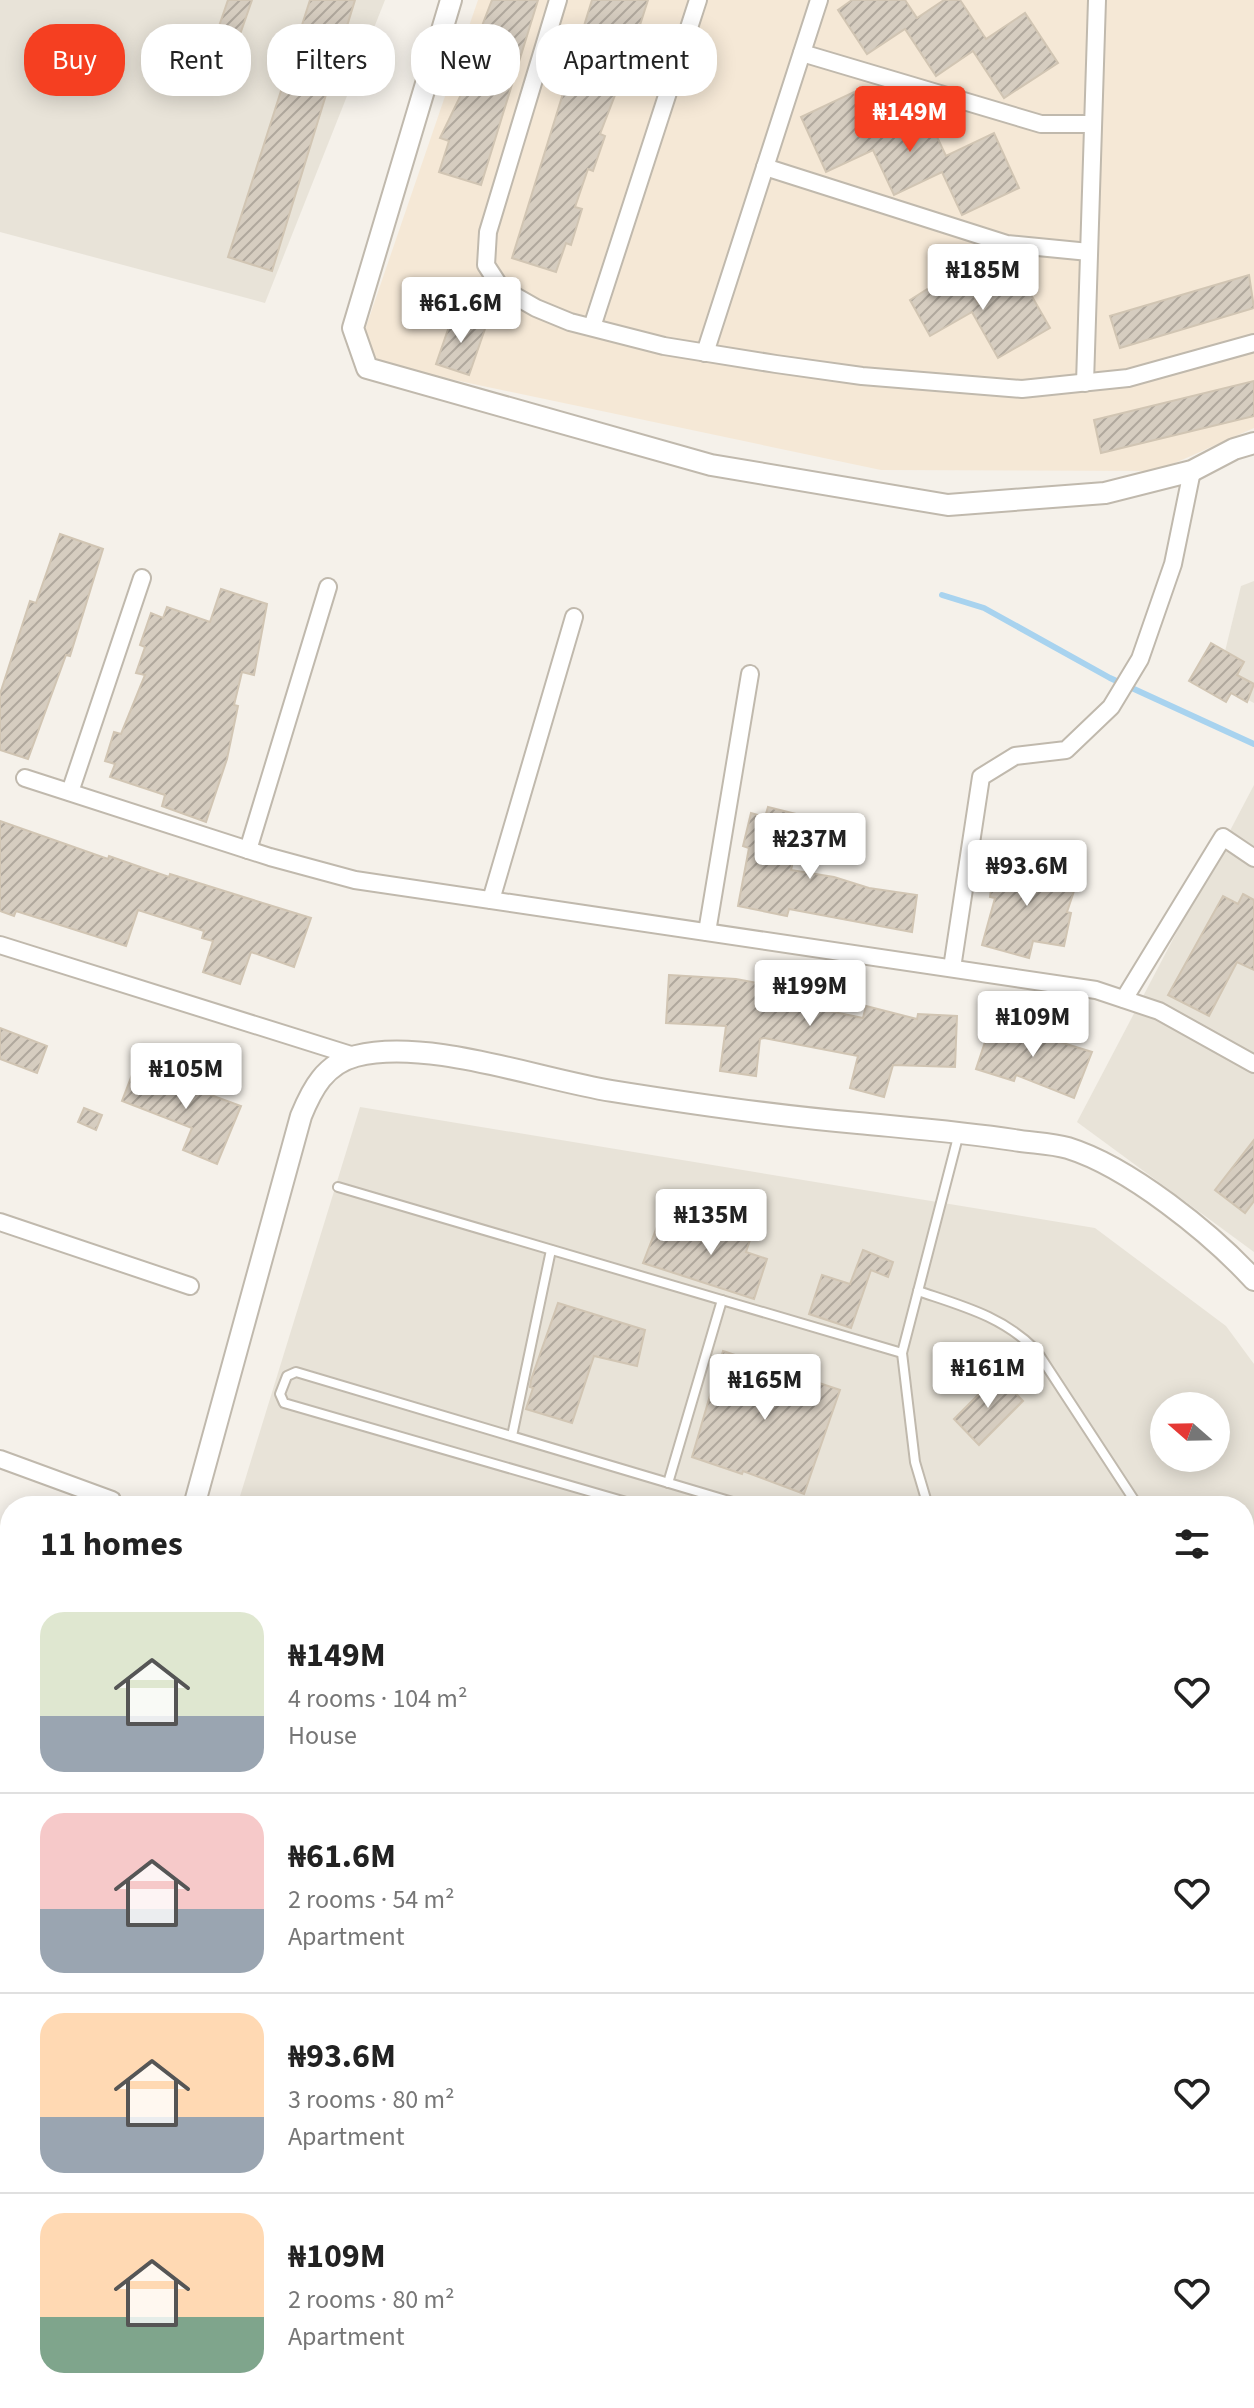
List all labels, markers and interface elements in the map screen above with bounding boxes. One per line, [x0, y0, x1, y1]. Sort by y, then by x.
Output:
chip: Buy [24, 24, 125, 96]
chip: Rent [141, 24, 251, 96]
chip: Filters [267, 24, 395, 96]
chip: New [411, 24, 520, 96]
chip: Apartment [536, 24, 717, 96]
pin: ₦149M [854, 86, 966, 154]
text: ₦149M [873, 93, 947, 130]
pin: ₦185M [927, 244, 1039, 312]
text: ₦185M [946, 251, 1020, 288]
pin: ₦61.6M [396, 277, 526, 345]
text: ₦61.6M [420, 284, 502, 321]
pin: ₦237M [754, 813, 866, 881]
text: ₦237M [773, 820, 847, 857]
pin: ₦93.6M [962, 840, 1092, 908]
text: ₦93.6M [986, 847, 1068, 884]
pin: ₦199M [754, 960, 866, 1028]
text: ₦199M [773, 967, 847, 1004]
pin: ₦109M [977, 991, 1089, 1059]
text: ₦109M [996, 998, 1070, 1035]
pin: ₦105M [130, 1043, 242, 1111]
text: ₦105M [149, 1050, 223, 1087]
pin: ₦135M [655, 1189, 767, 1257]
text: ₦135M [674, 1196, 748, 1233]
pin: ₦161M [932, 1342, 1044, 1410]
text: ₦161M [951, 1349, 1025, 1386]
pin: ₦165M [709, 1354, 821, 1422]
text: ₦165M [728, 1361, 802, 1398]
north arrow [1150, 1392, 1230, 1472]
map controls [1150, 1392, 1230, 1472]
text: 11 homes [40, 1520, 183, 1569]
icon: filters [1170, 1522, 1214, 1566]
text: ₦149M [288, 1631, 386, 1680]
icon: home [104, 1644, 200, 1740]
icon: heart [1170, 1670, 1214, 1714]
text: 4 rooms · 104 m² [288, 1680, 467, 1717]
text: House [288, 1717, 357, 1754]
text: ₦61.6M [288, 1832, 396, 1881]
icon: home [104, 1845, 200, 1941]
icon: heart [1170, 1871, 1214, 1915]
text: 2 rooms · 54 m² [288, 1881, 455, 1918]
text: Apartment [288, 1918, 405, 1955]
text: ₦93.6M [288, 2032, 396, 2081]
icon: home [104, 2045, 200, 2141]
icon: heart [1170, 2071, 1214, 2115]
text: 3 rooms · 80 m² [288, 2081, 455, 2118]
text: Apartment [288, 2118, 405, 2155]
text: ₦109M [288, 2232, 386, 2281]
icon: home [104, 2245, 200, 2341]
icon: heart [1170, 2271, 1214, 2315]
text: 2 rooms · 80 m² [288, 2281, 455, 2318]
text: Apartment [288, 2318, 405, 2355]

